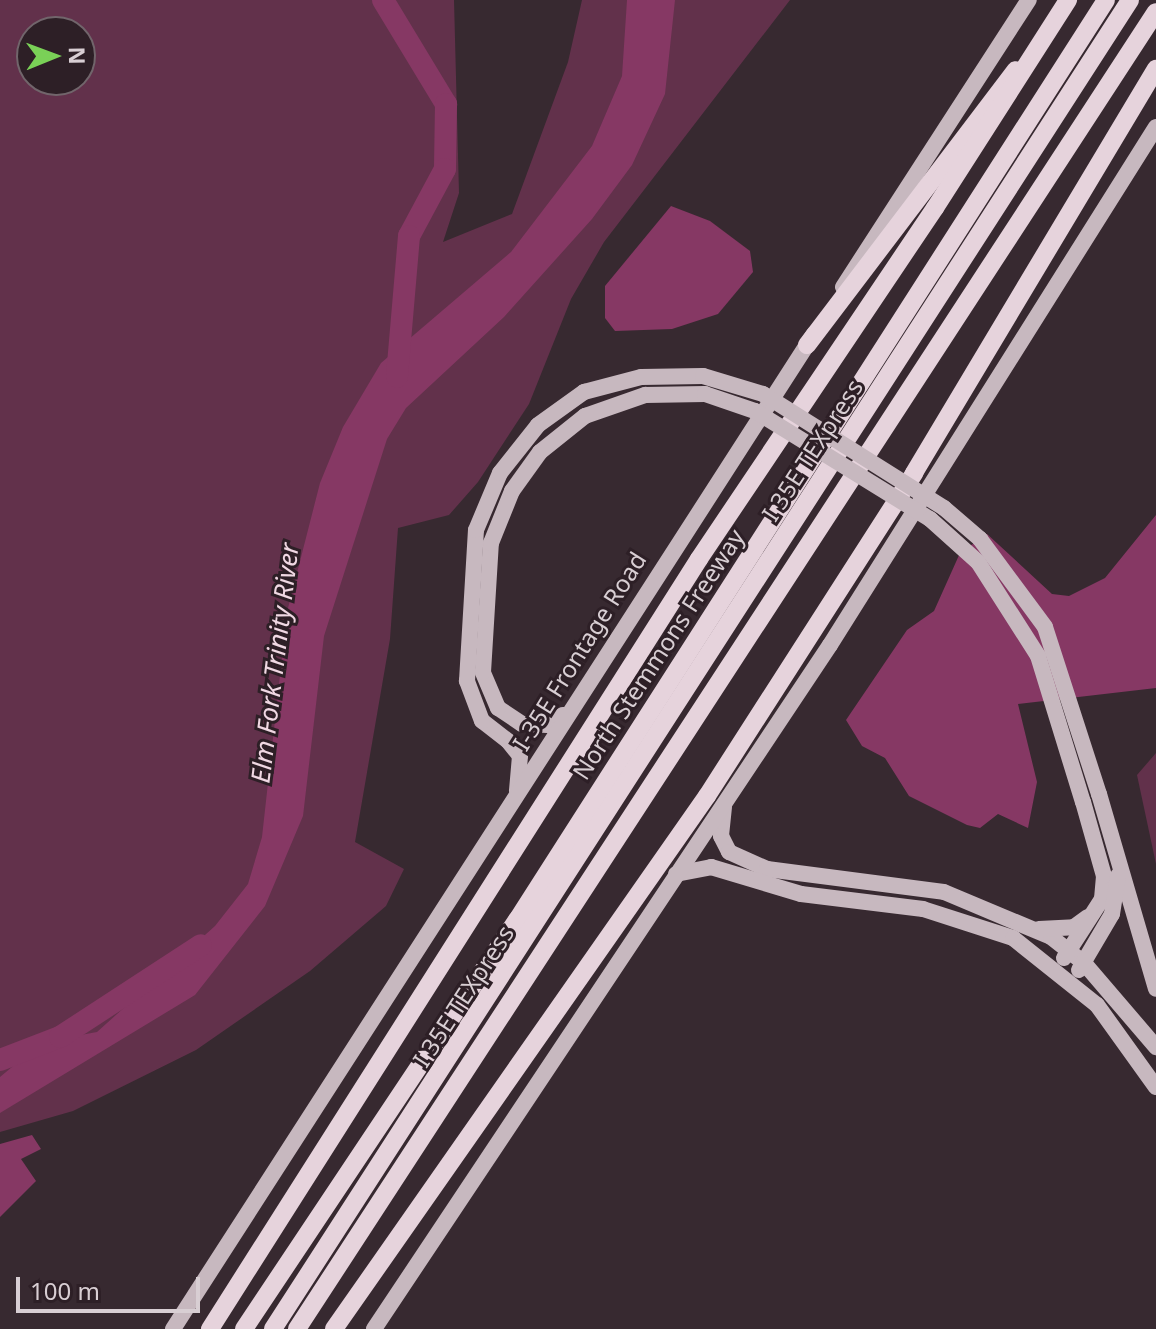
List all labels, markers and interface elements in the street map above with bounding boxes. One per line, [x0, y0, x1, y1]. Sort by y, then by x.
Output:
north arrow [16, 16, 96, 96]
text: N [63, 46, 93, 65]
street label: I 35E TEXpress [756, 374, 868, 526]
street label: North Stemmons Freeway [566, 523, 750, 785]
water label: Elm Fork Trinity River [245, 541, 305, 785]
street label: I-35E Frontage Road [506, 546, 652, 756]
street label: I 35E TEXpress [407, 920, 519, 1072]
scale bar [20, 1261, 204, 1311]
text: 100 m [30, 1274, 100, 1307]

